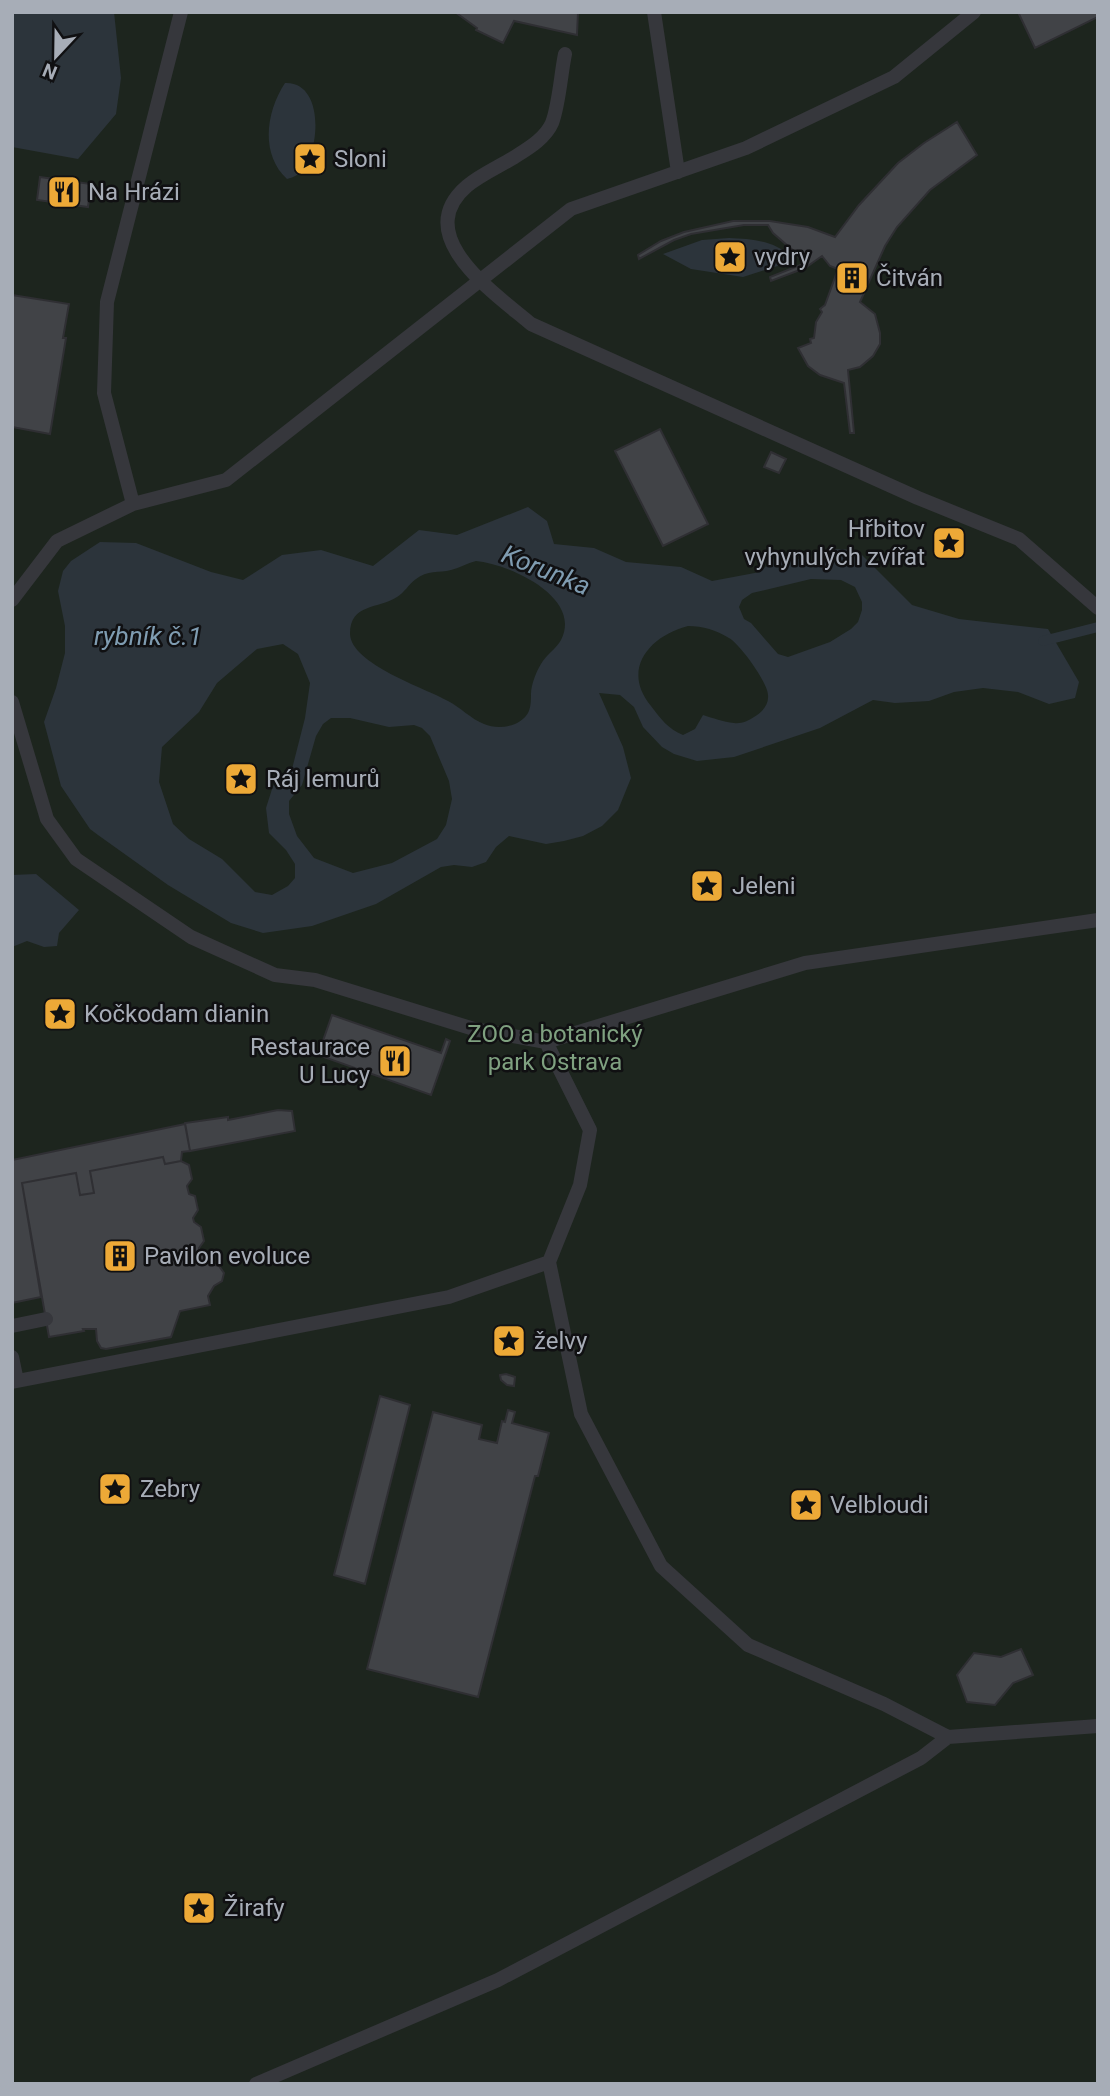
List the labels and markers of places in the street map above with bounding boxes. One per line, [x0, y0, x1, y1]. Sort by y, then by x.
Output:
place icon: Sloni [291, 140, 329, 178]
place label: Sloni [334, 145, 387, 173]
restaurant icon: Na Hrázi [45, 173, 83, 211]
place label: Na Hrázi [88, 178, 180, 206]
place icon: vydry [711, 238, 749, 276]
place label: vydry [754, 243, 811, 271]
building icon: Čitván [833, 259, 871, 297]
place label: Čitván [876, 263, 943, 292]
place label: Hřbitov vyhynulých zvířat [744, 515, 925, 571]
place icon: Hřbitov vyhynulých zvířat [930, 524, 968, 562]
place icon: Ráj lemurů [222, 760, 260, 798]
place label: Ráj lemurů [266, 765, 380, 793]
place icon: Jeleni [688, 867, 726, 905]
place label: Jeleni [732, 872, 796, 900]
place icon: Kočkodam dianin [41, 995, 79, 1033]
place label: Kočkodam dianin [84, 1000, 269, 1028]
place label: Restaurace U Lucy [250, 1033, 371, 1089]
restaurant icon: Restaurace U Lucy [376, 1042, 414, 1080]
building icon: Pavilon evoluce [101, 1237, 139, 1275]
place label: Pavilon evoluce [144, 1242, 310, 1270]
place icon: želvy [490, 1322, 528, 1360]
place label: želvy [534, 1327, 588, 1355]
place icon: Zebry [96, 1470, 134, 1508]
place label: Zebry [140, 1475, 201, 1503]
place icon: Velbloudi [787, 1486, 825, 1524]
place label: Velbloudi [830, 1491, 929, 1519]
place icon: Žirafy [180, 1889, 218, 1927]
place label: Žirafy [224, 1894, 285, 1922]

